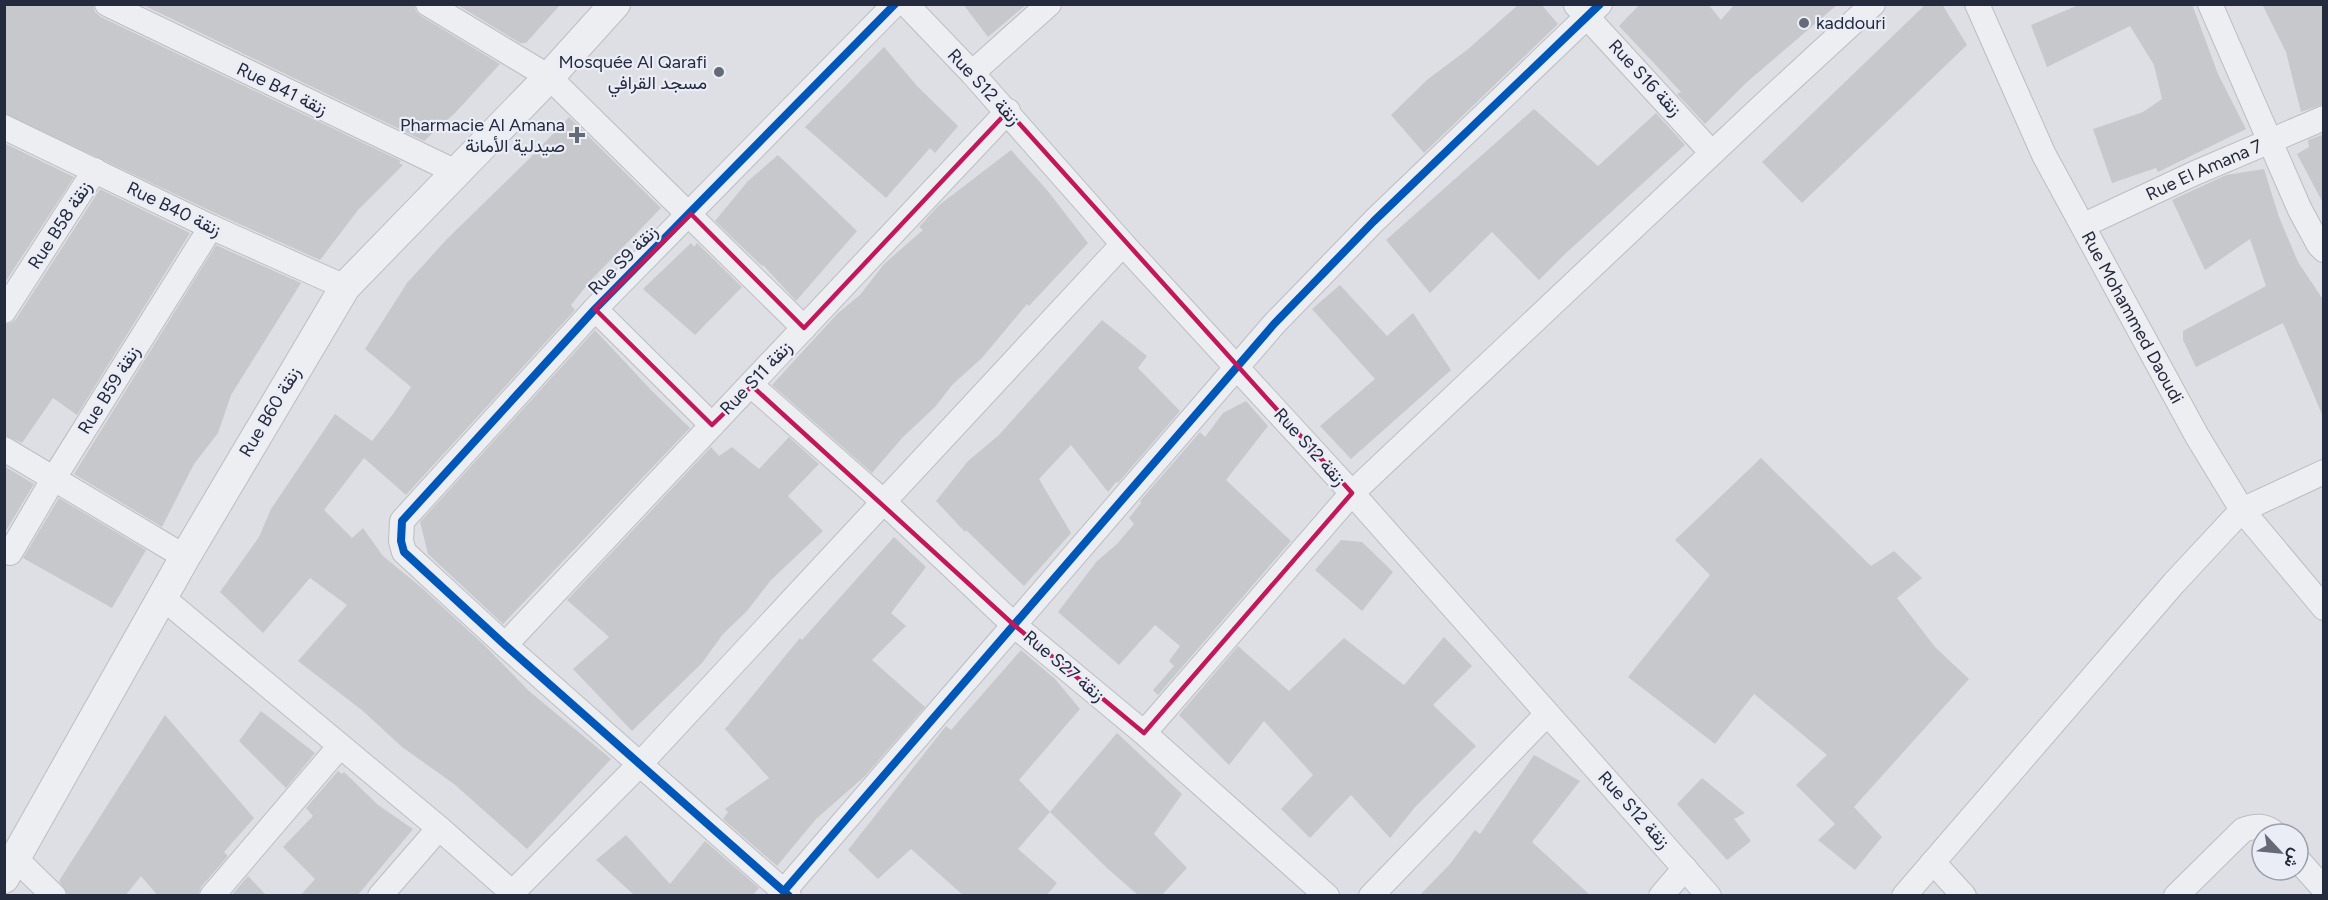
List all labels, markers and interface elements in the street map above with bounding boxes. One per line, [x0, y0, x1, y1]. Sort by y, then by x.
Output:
place label: kaddouri [1816, 12, 1886, 34]
marker: kaddouri [1797, 16, 1811, 30]
street label: Rue S16 زنقة [1604, 35, 1686, 121]
street label: Rue S12 زنقة [943, 44, 1025, 130]
place label: Mosquée Al Qarafi مسجد القرافي [558, 51, 707, 98]
street label: Rue B41 زنقة [233, 58, 331, 120]
marker: Mosquée Al Qarafi مسجد القرافي [712, 65, 726, 79]
place label: Pharmacie Al Amana صيدلية الأمانة [400, 114, 565, 157]
marker: Pharmacie Al Amana صيدلية الأمانة [570, 128, 584, 142]
street label: Rue El Amana 7 [2142, 135, 2266, 205]
street label: Rue B58 زنقة [23, 177, 97, 273]
street label: Rue B40 زنقة [123, 177, 225, 241]
street label: Rue S9 زنقة [584, 221, 662, 299]
street label: Rue Mohammed Daoudi [2077, 227, 2188, 407]
street label: Rue S11 زنقة [715, 336, 797, 420]
street label: Rue B59 زنقة [73, 342, 145, 438]
street label: Rue B60 زنقة [235, 363, 305, 461]
street label: Rue S12 زنقة [1269, 404, 1351, 490]
street label: Rue S27 زنقة [1019, 626, 1109, 706]
street label: Rue S12 زنقة [1593, 767, 1675, 853]
north arrow [2250, 822, 2310, 882]
text: ش [2280, 846, 2306, 871]

